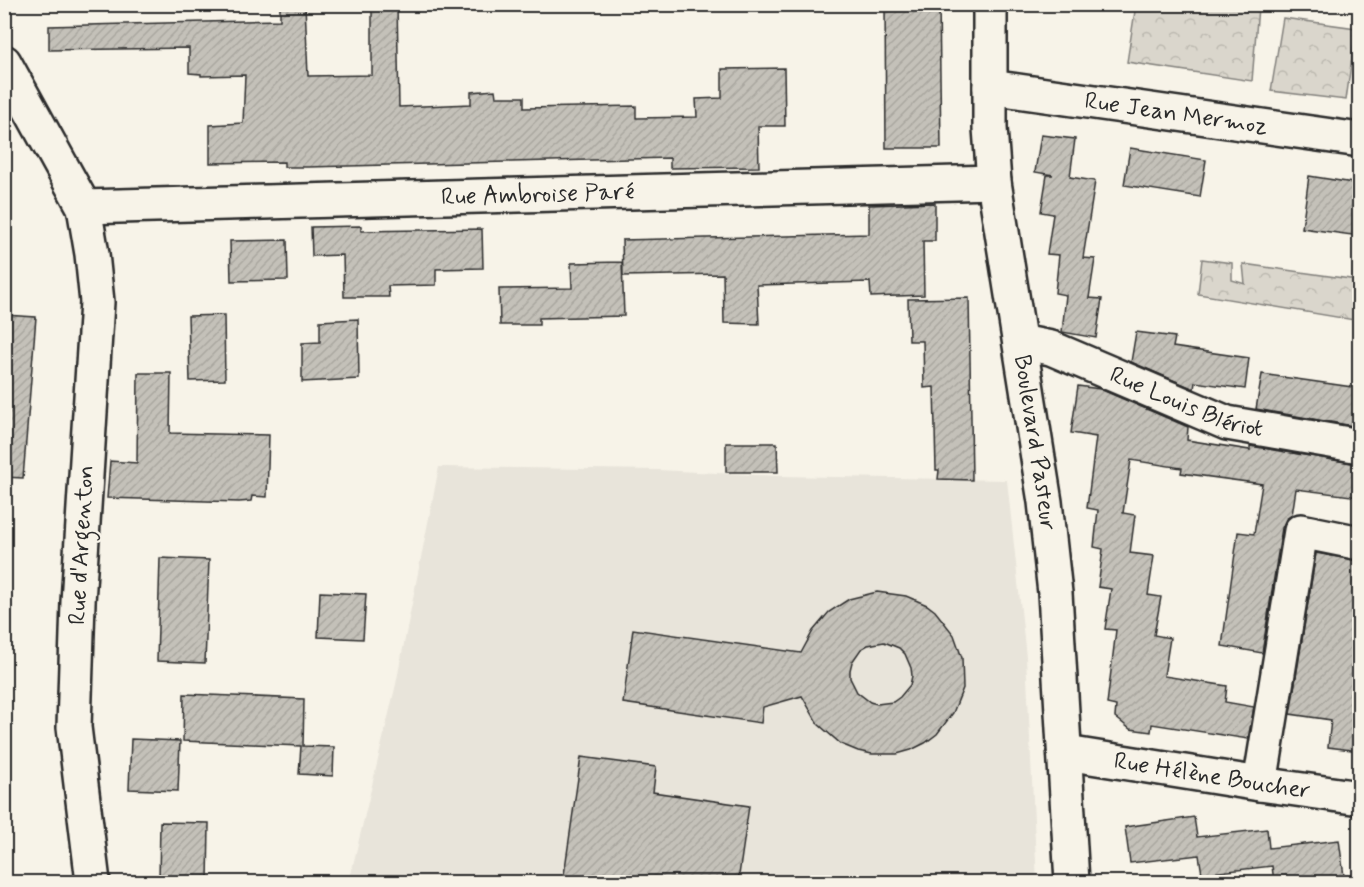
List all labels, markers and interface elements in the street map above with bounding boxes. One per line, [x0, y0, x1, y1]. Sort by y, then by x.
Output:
street label: Rue Jean Mermoz [1082, 85, 1270, 142]
street label: Rue Ambroise Paré [441, 176, 635, 213]
street label: Boulevard Pasteur [1006, 352, 1064, 532]
street label: Rue Louis Blériot [1105, 359, 1265, 444]
street label: Rue d'Argenton [62, 464, 105, 626]
street label: Rue Hélène Boucher [1112, 745, 1313, 806]

